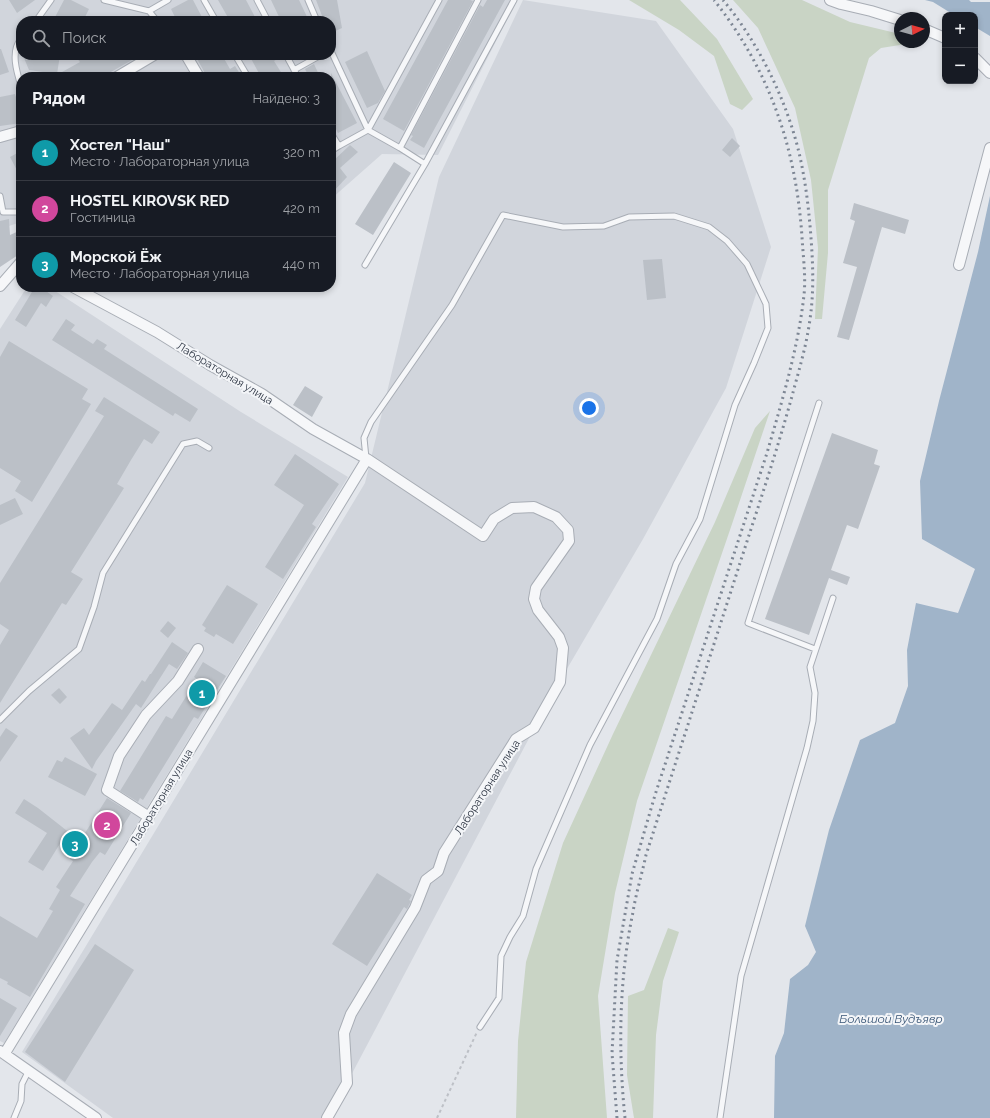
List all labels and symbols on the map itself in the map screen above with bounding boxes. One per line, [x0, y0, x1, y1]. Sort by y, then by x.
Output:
north arrow [894, 12, 930, 48]
street label: Лабораторная улица [174, 339, 275, 407]
your location [579, 398, 599, 418]
pin: 1 [189, 678, 215, 708]
street label: Лабораторная улица [452, 738, 523, 837]
street label: Лабораторная улица [127, 747, 195, 848]
pin: 2 [94, 810, 120, 840]
pin: 3 [62, 829, 88, 859]
water label: Большой Вудъявр [839, 1012, 943, 1026]

